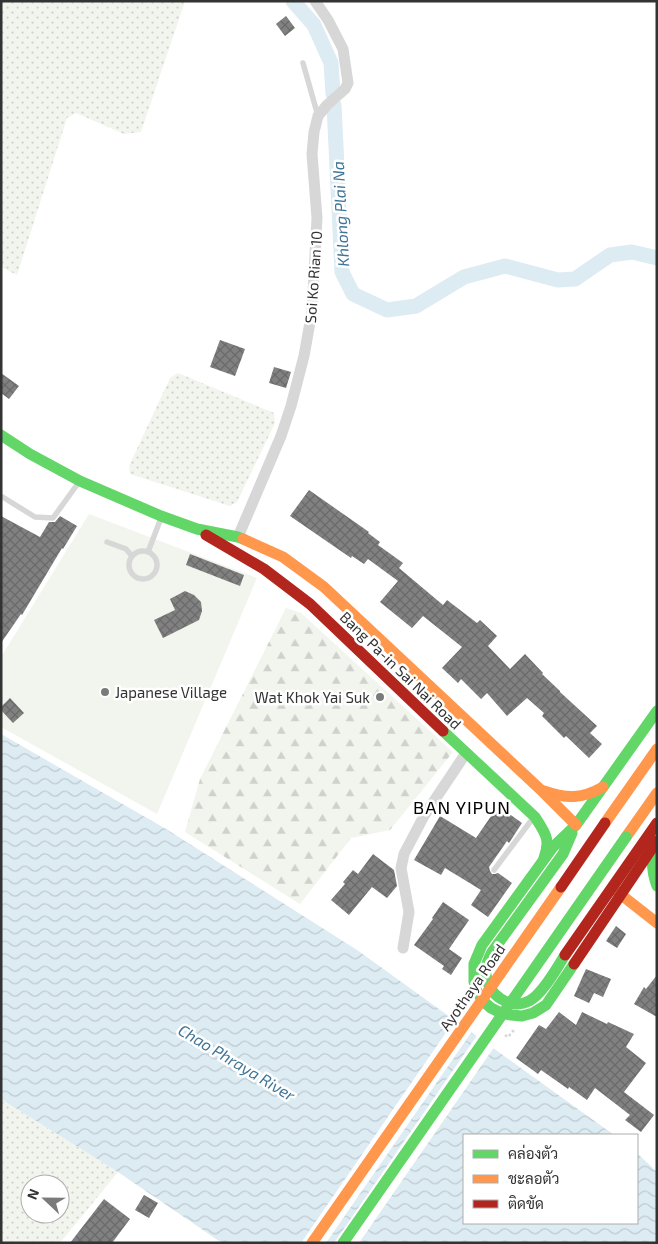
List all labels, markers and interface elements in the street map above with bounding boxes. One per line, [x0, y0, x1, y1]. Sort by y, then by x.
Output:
water label: Khlong Plai Na [328, 161, 352, 267]
street label: Soi Ko Rian 10 [301, 230, 325, 324]
street label: Bang Pa-in Sai Nai Road [337, 607, 465, 733]
place label: Japanese Village [115, 683, 227, 701]
marker: Japanese Village [99, 686, 111, 698]
place label: Wat Khok Yai Suk [255, 688, 370, 706]
marker: Wat Khok Yai Suk [374, 691, 386, 703]
district label: BAN YIPUN [413, 796, 511, 818]
street label: Ayothaya Road [435, 940, 509, 1034]
water label: Chao Phraya River [175, 1020, 299, 1106]
legend [463, 1134, 638, 1224]
text: คล่องตัว [508, 1144, 558, 1162]
text: ชะลอตัว [508, 1169, 559, 1187]
north arrow [20, 1174, 70, 1224]
text: N [23, 1186, 42, 1202]
text: ติดขัด [508, 1194, 544, 1212]

